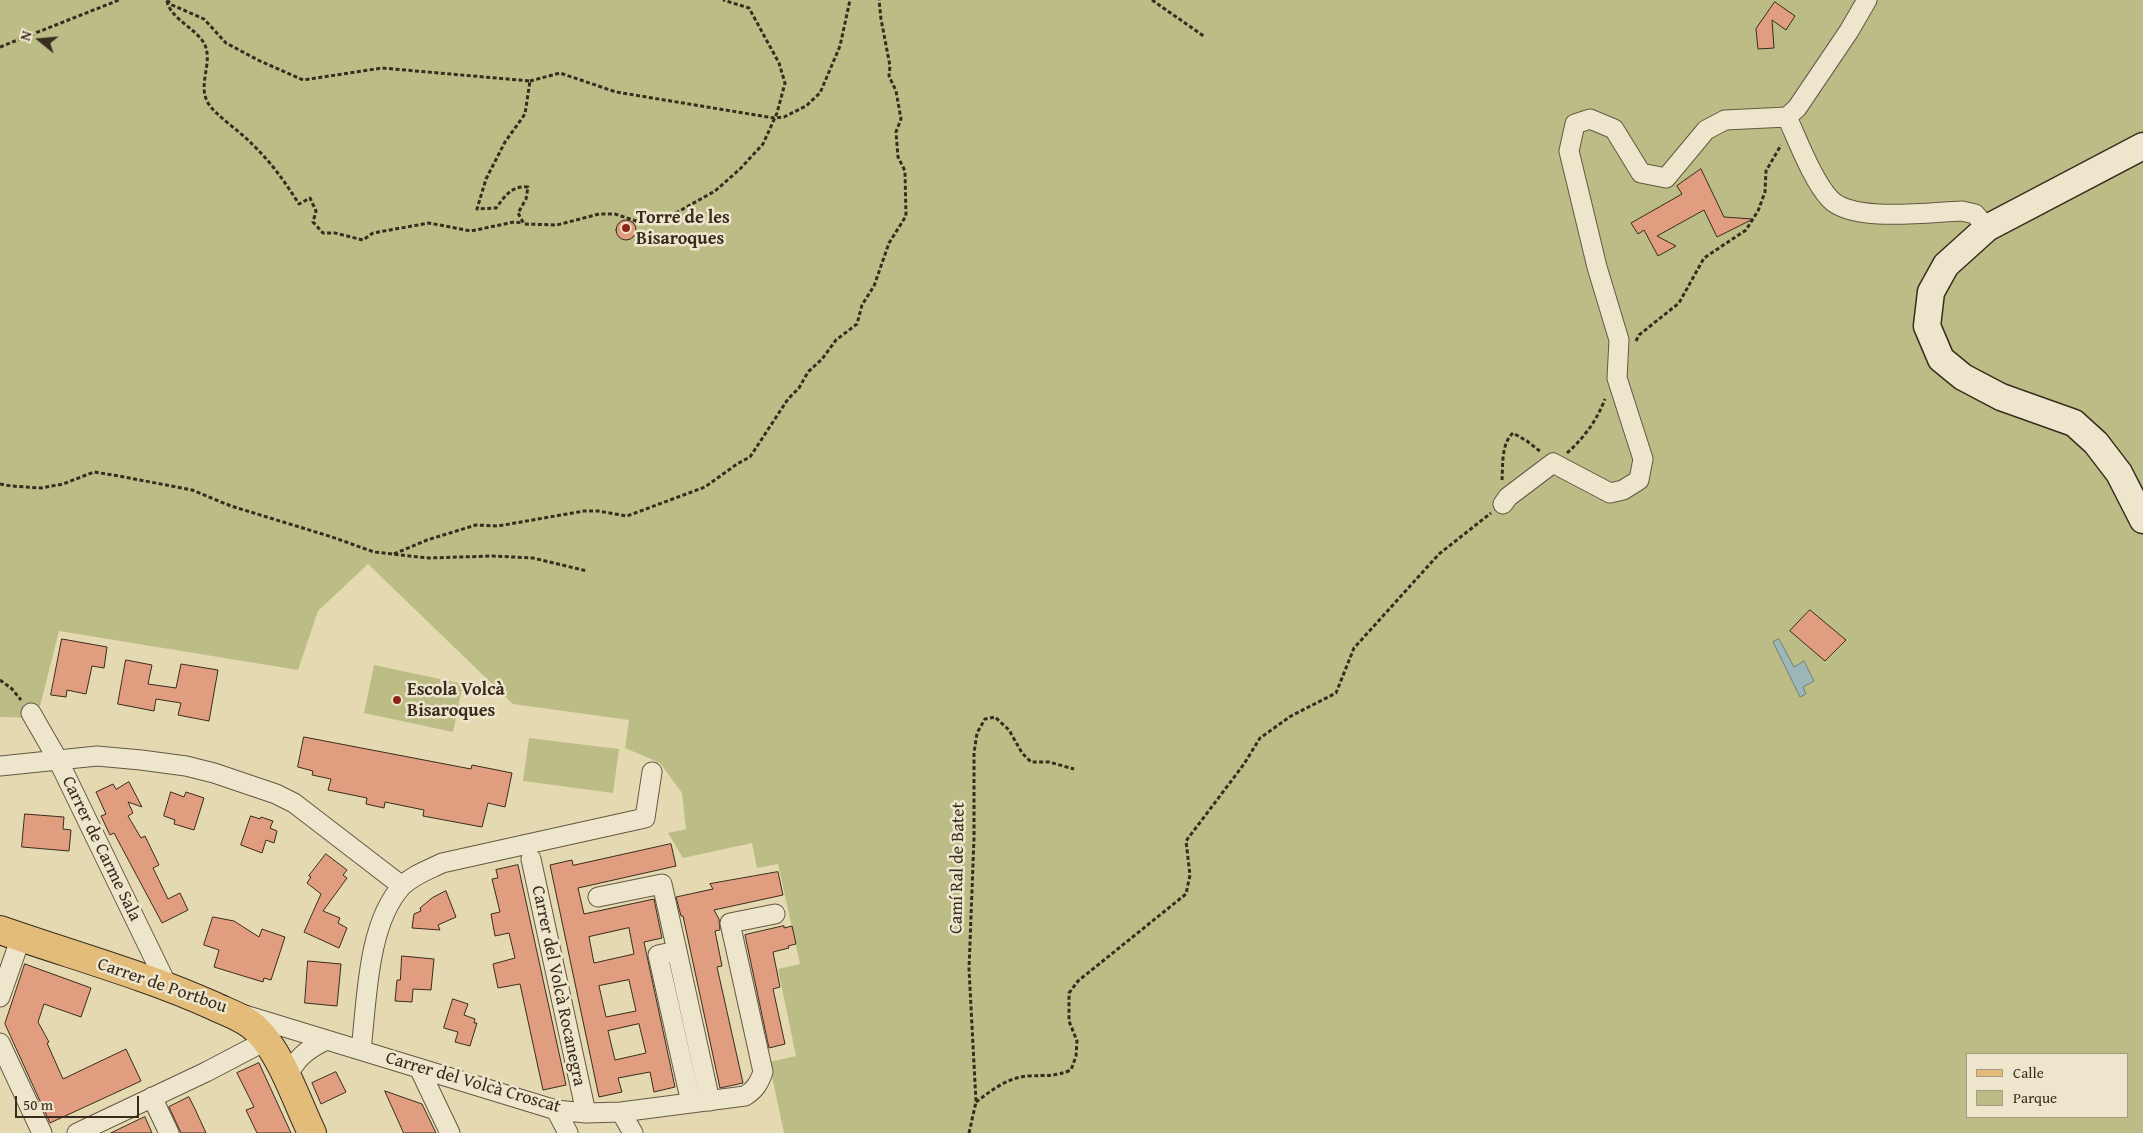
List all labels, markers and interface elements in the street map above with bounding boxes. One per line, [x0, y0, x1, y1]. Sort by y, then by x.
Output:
north arrow [15, 15, 65, 65]
text: N [15, 28, 37, 43]
place label: Torre de les Bisaroques [636, 207, 730, 250]
marker: Torre de les Bisaroques [620, 222, 632, 234]
place label: Escola Volcà Bisaroques [407, 679, 505, 722]
marker: Escola Volcà Bisaroques [391, 694, 403, 706]
street label: Carrer de Carme Sala [57, 773, 145, 925]
street label: Camí Ral de Batet [946, 802, 970, 934]
street label: Carrer del Volcà Rocanegra [526, 884, 590, 1088]
street label: Carrer de Portbou [94, 954, 230, 1018]
street label: Carrer del Volcà Croscat [383, 1048, 563, 1118]
legend [1966, 1053, 2128, 1118]
text: Calle [2013, 1062, 2044, 1083]
scale bar [18, 1086, 141, 1118]
text: Parque [2013, 1087, 2057, 1108]
text: 50 m [23, 1094, 53, 1115]

